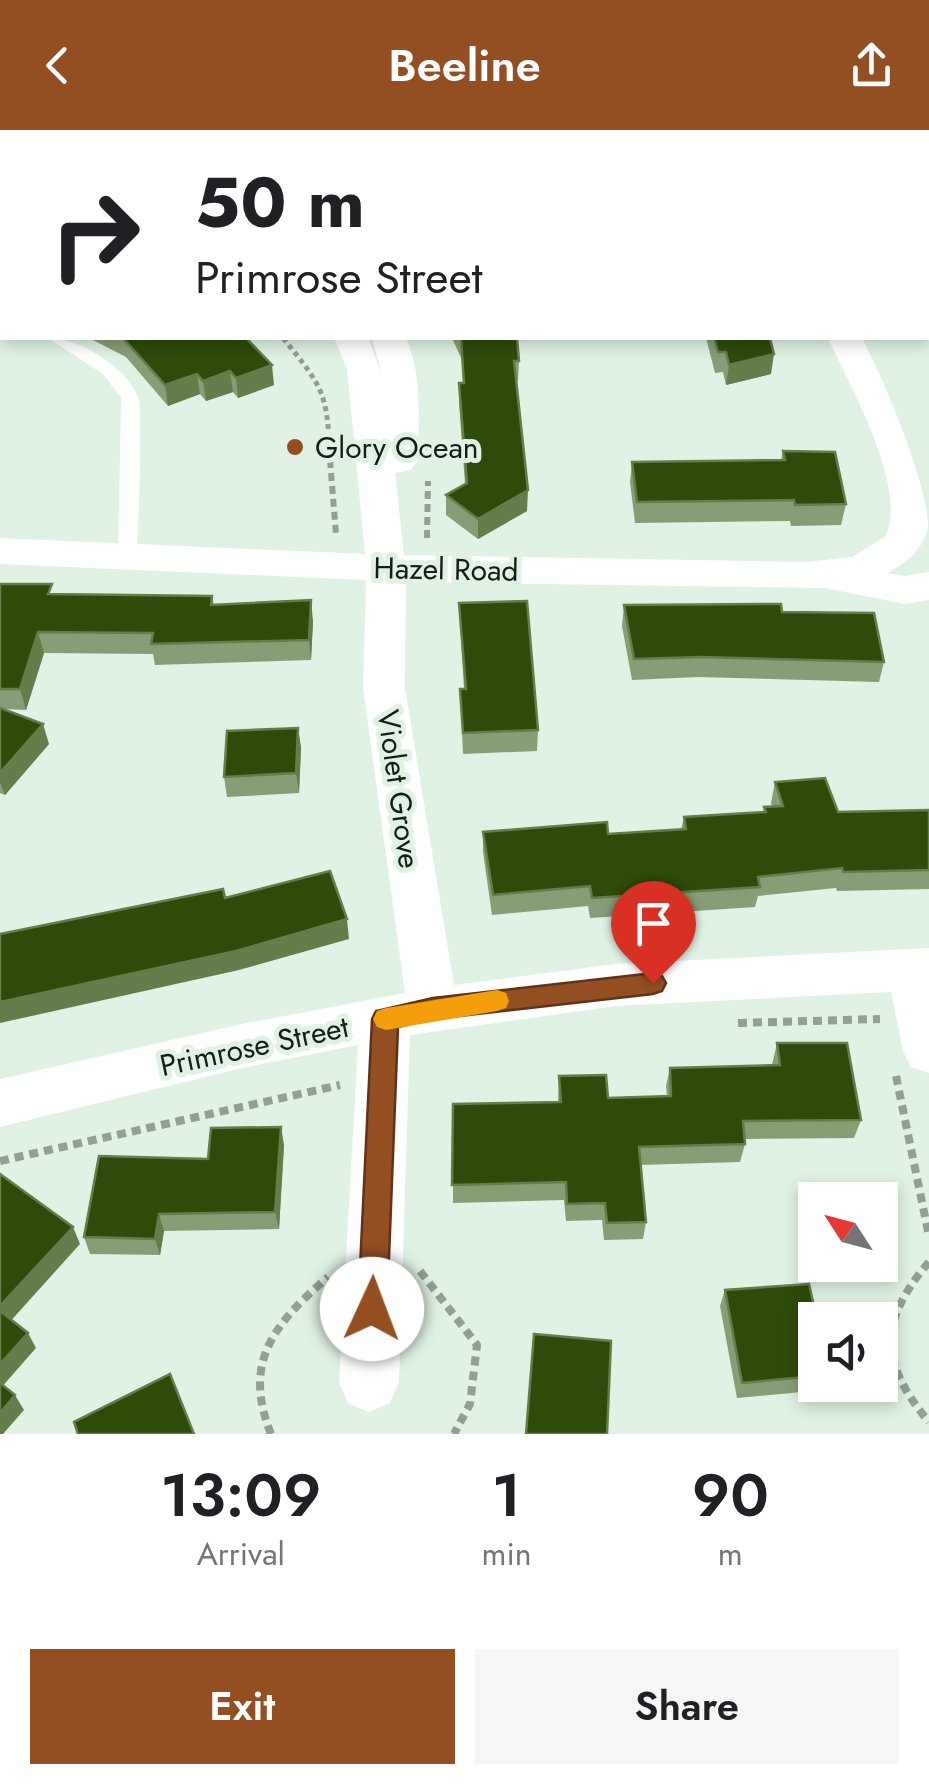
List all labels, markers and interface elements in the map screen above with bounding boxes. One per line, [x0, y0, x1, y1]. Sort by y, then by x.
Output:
text: Beeline [388, 33, 541, 98]
icon: back [30, 38, 85, 93]
icon: share [844, 38, 899, 93]
text: 50 m [195, 152, 365, 253]
icon: right [30, 170, 160, 300]
text: Primrose Street [195, 245, 483, 310]
place label: Glory Ocean [315, 426, 479, 469]
marker: Glory Ocean [284, 436, 306, 458]
street label: Hazel Road [373, 546, 519, 592]
street label: Violet Grove [367, 707, 431, 871]
pin [611, 881, 696, 984]
icon: arrive [626, 896, 681, 951]
street label: Primrose Street [156, 1005, 353, 1087]
north arrow [798, 1182, 898, 1282]
map controls [798, 1182, 898, 1402]
position arrow [320, 1257, 424, 1361]
button: sound [798, 1302, 898, 1402]
text: 13:09 [160, 1452, 321, 1539]
text: 1 [492, 1452, 521, 1539]
text: 90 [692, 1452, 769, 1539]
text: Arrival [197, 1531, 285, 1577]
text: min [482, 1531, 532, 1577]
text: m [718, 1531, 743, 1577]
button: Exit [30, 1649, 455, 1764]
button: Share [475, 1649, 899, 1764]

